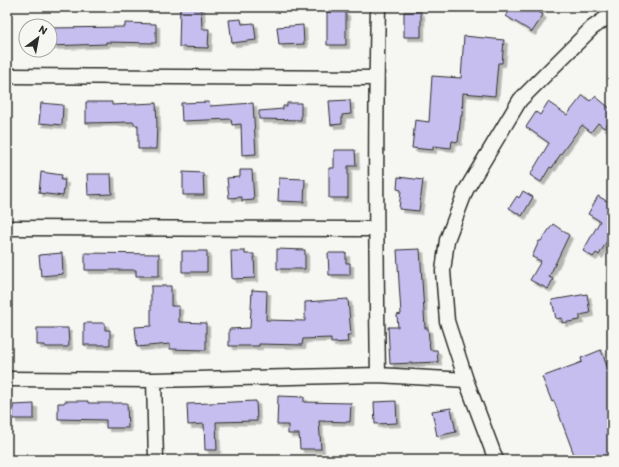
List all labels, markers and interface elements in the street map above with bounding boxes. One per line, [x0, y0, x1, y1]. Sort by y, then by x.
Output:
north arrow [18, 18, 58, 58]
text: N [36, 22, 50, 37]

